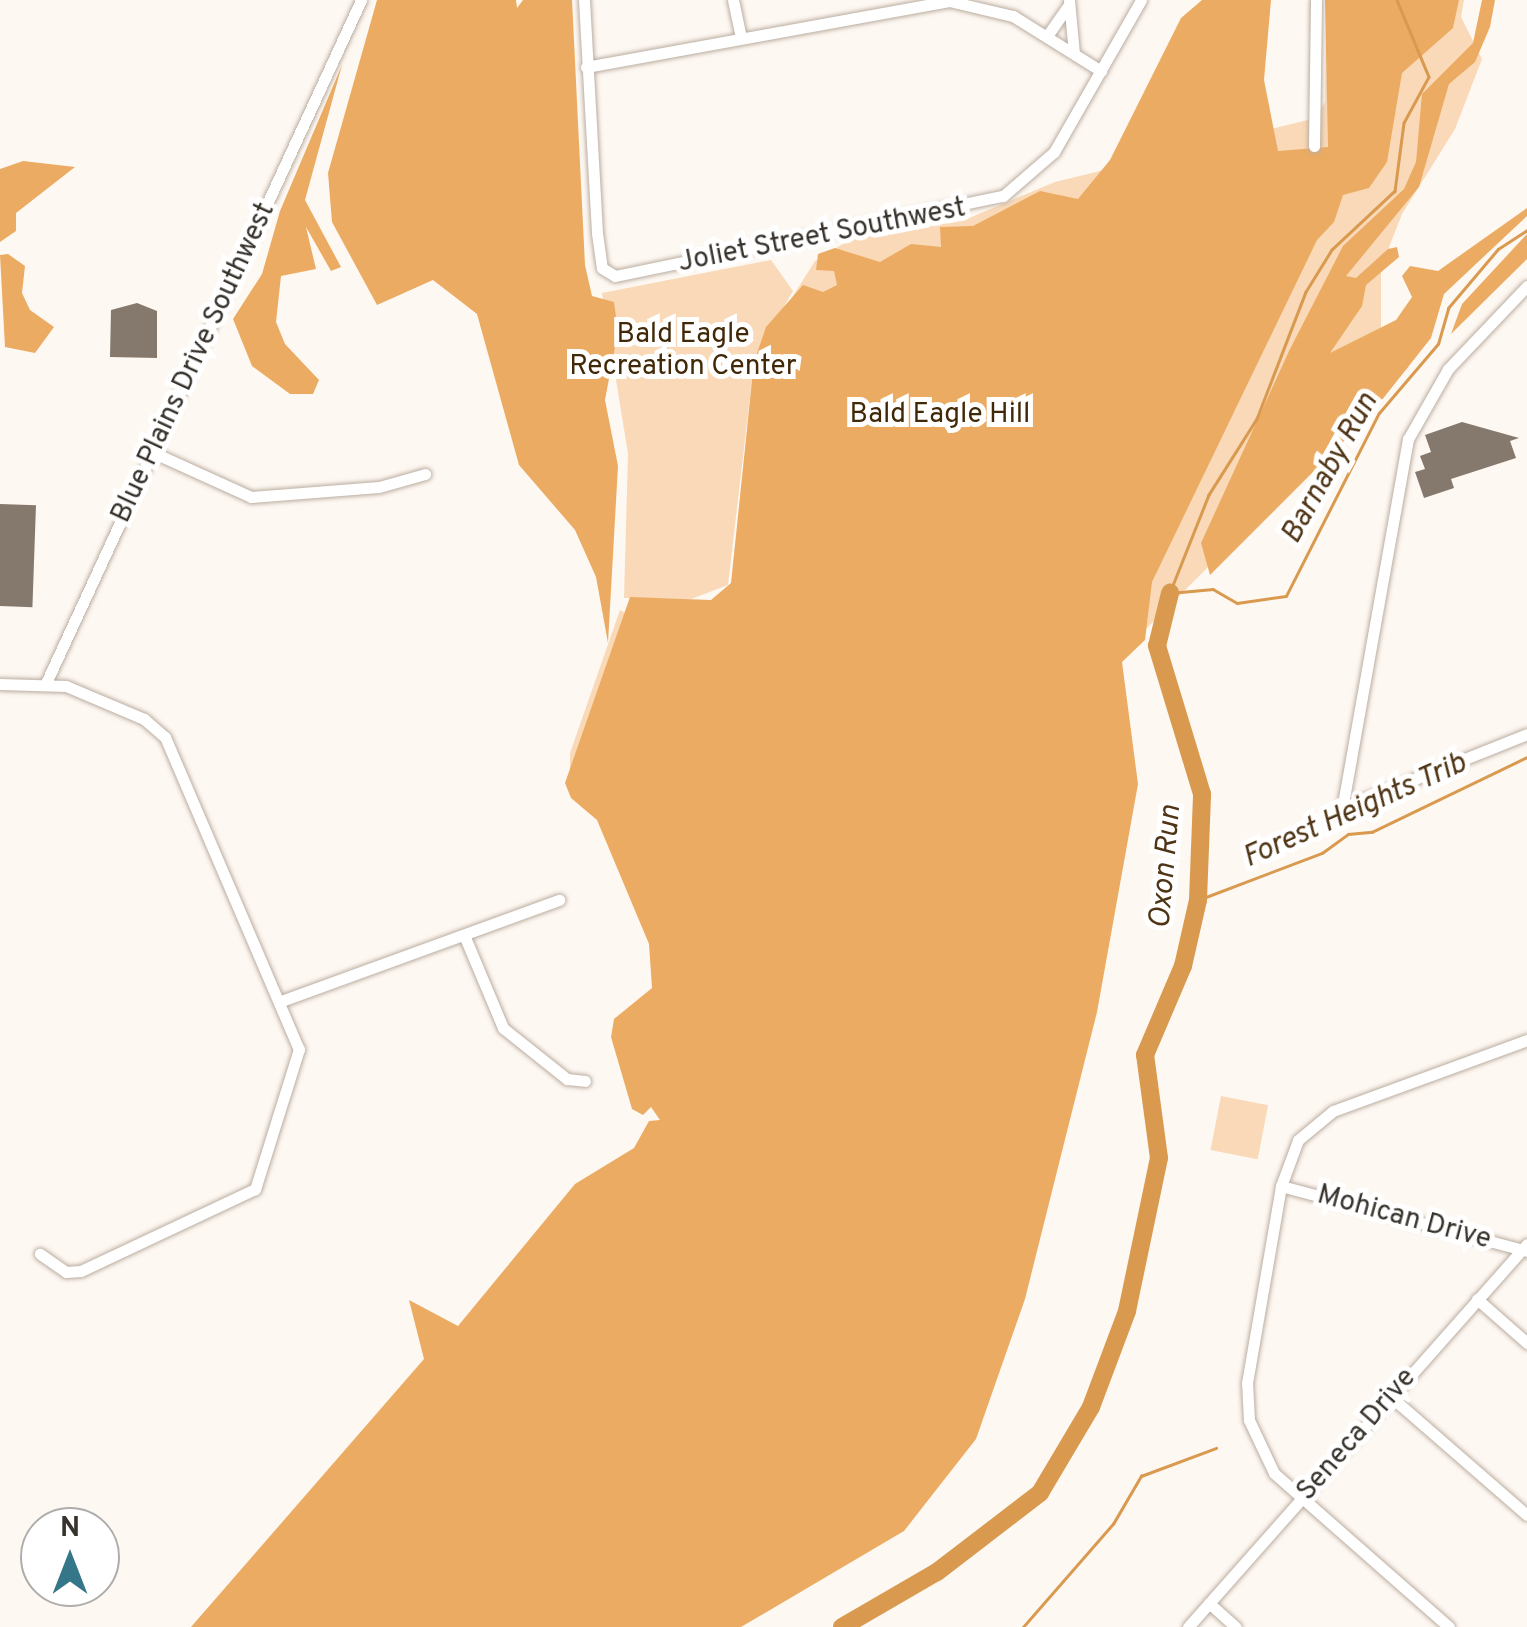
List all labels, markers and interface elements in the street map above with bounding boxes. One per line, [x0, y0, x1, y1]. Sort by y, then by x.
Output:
street label: Joliet Street Southwest [675, 192, 969, 280]
street label: Blue Plains Drive Southwest [105, 198, 283, 528]
park label: Bald Eagle Recreation Center [569, 318, 797, 384]
water label: Barnaby Run [1275, 387, 1387, 551]
park label: Bald Eagle Hill [850, 398, 1030, 432]
water label: Forest Heights Trib [1237, 746, 1473, 878]
water label: Oxon Run [1144, 804, 1190, 930]
street label: Mohican Drive [1313, 1179, 1495, 1257]
street label: Seneca Drive [1290, 1362, 1424, 1508]
north arrow [20, 1507, 120, 1607]
text: N [60, 1511, 80, 1547]

